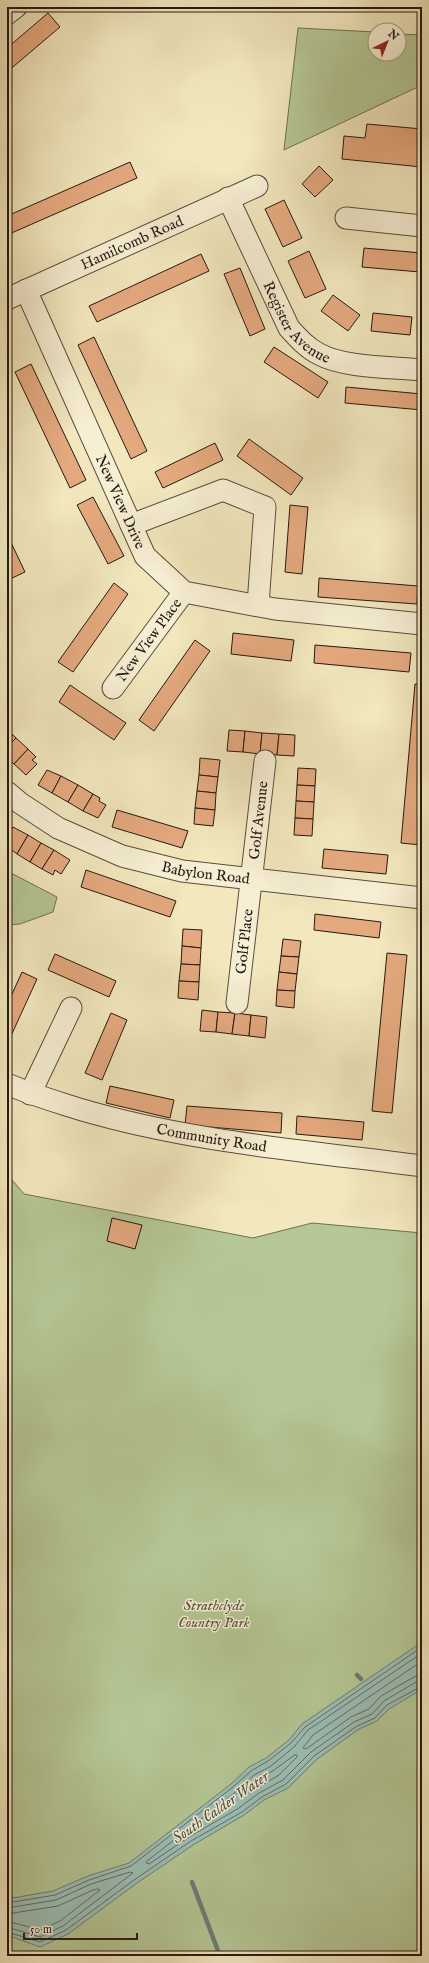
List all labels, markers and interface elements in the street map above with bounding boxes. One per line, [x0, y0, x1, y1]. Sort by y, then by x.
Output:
north arrow [367, 22, 407, 62]
text: N [384, 26, 402, 44]
street label: Hamilcomb Road [78, 211, 187, 274]
street label: Register Avenue [259, 278, 333, 368]
street label: New View Drive [91, 452, 150, 552]
street label: New View Place [112, 594, 186, 685]
street label: Golf Avenue [244, 780, 272, 860]
street label: Babylon Road [160, 857, 252, 888]
street label: Golf Place [231, 908, 257, 975]
street label: Community Road [155, 1119, 269, 1156]
park label: Strathclyde Country Park [178, 1596, 250, 1632]
water label: South Calder Water [169, 1766, 275, 1849]
scale bar [24, 1915, 137, 1941]
text: 50 m [30, 1922, 52, 1937]

